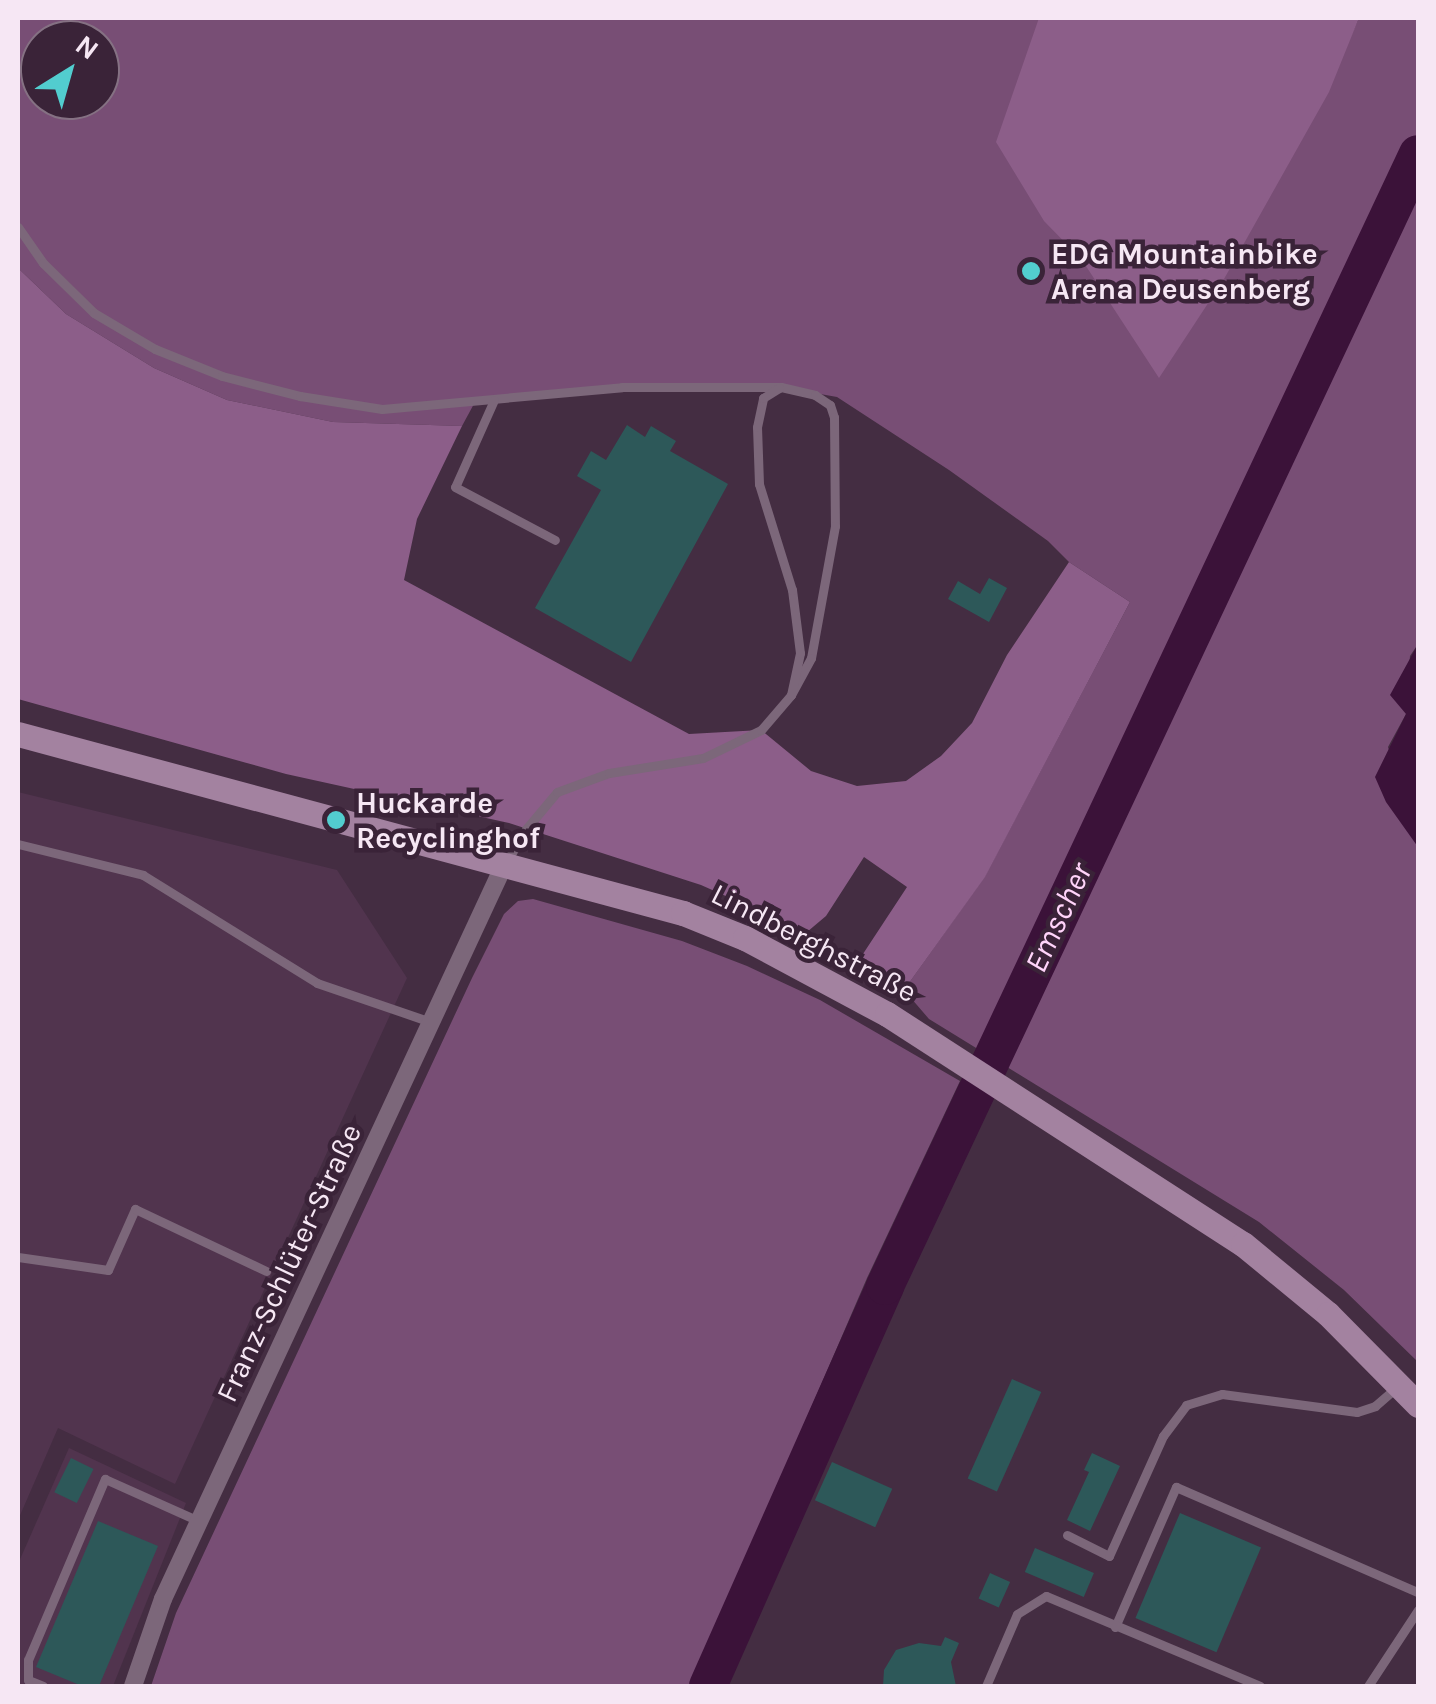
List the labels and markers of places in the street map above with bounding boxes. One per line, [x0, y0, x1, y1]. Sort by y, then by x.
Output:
place label: EDG Mountainbike Arena Deusenberg [1051, 236, 1318, 306]
marker: EDG Mountainbike Arena Deusenberg [1020, 260, 1042, 282]
place label: Huckarde Recyclinghof [356, 785, 540, 856]
marker: Huckarde Recyclinghof [325, 809, 347, 831]

